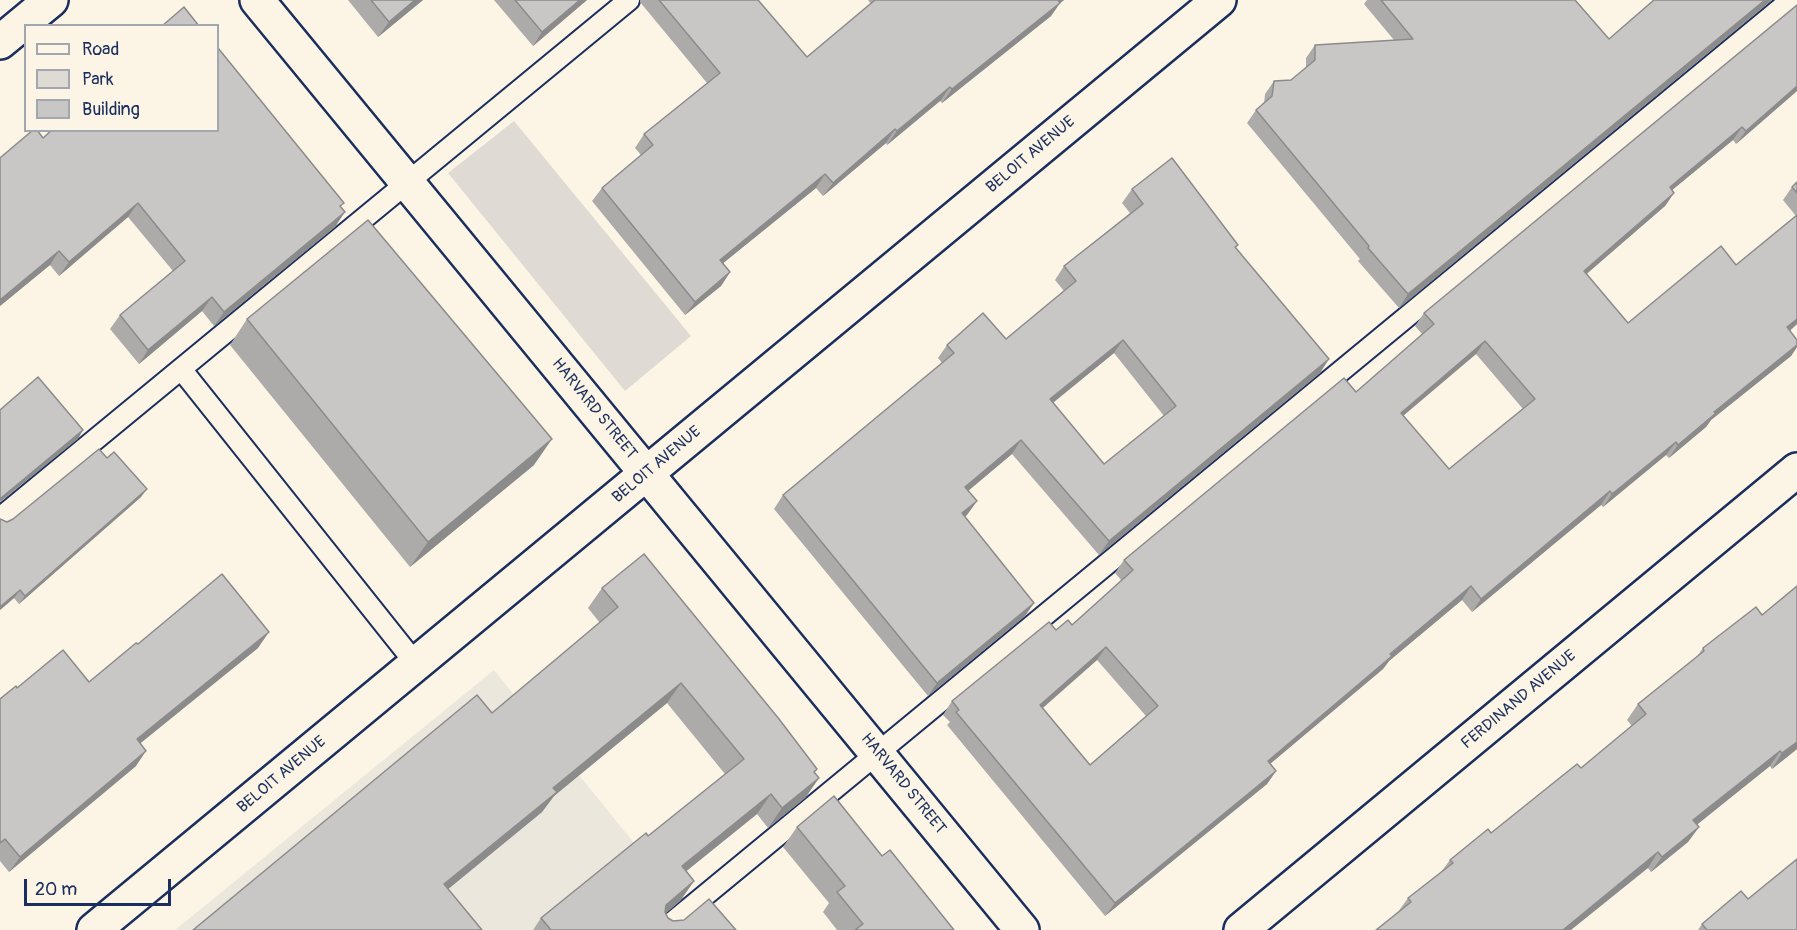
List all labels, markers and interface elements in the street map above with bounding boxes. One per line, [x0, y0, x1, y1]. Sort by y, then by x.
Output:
legend [24, 24, 219, 132]
text: Road [82, 38, 119, 61]
text: Park [82, 68, 114, 91]
text: Building [82, 98, 140, 121]
street label: BELOIT AVENUE [983, 112, 1079, 198]
street label: HARVARD STREET [547, 355, 641, 463]
street label: BELOIT AVENUE [609, 422, 705, 508]
street label: FERDINAND AVENUE [1458, 647, 1580, 753]
street label: HARVARD STREET [856, 730, 950, 838]
street label: BELOIT AVENUE [234, 732, 330, 818]
scale bar [27, 867, 174, 905]
text: 20 m [35, 878, 77, 901]

